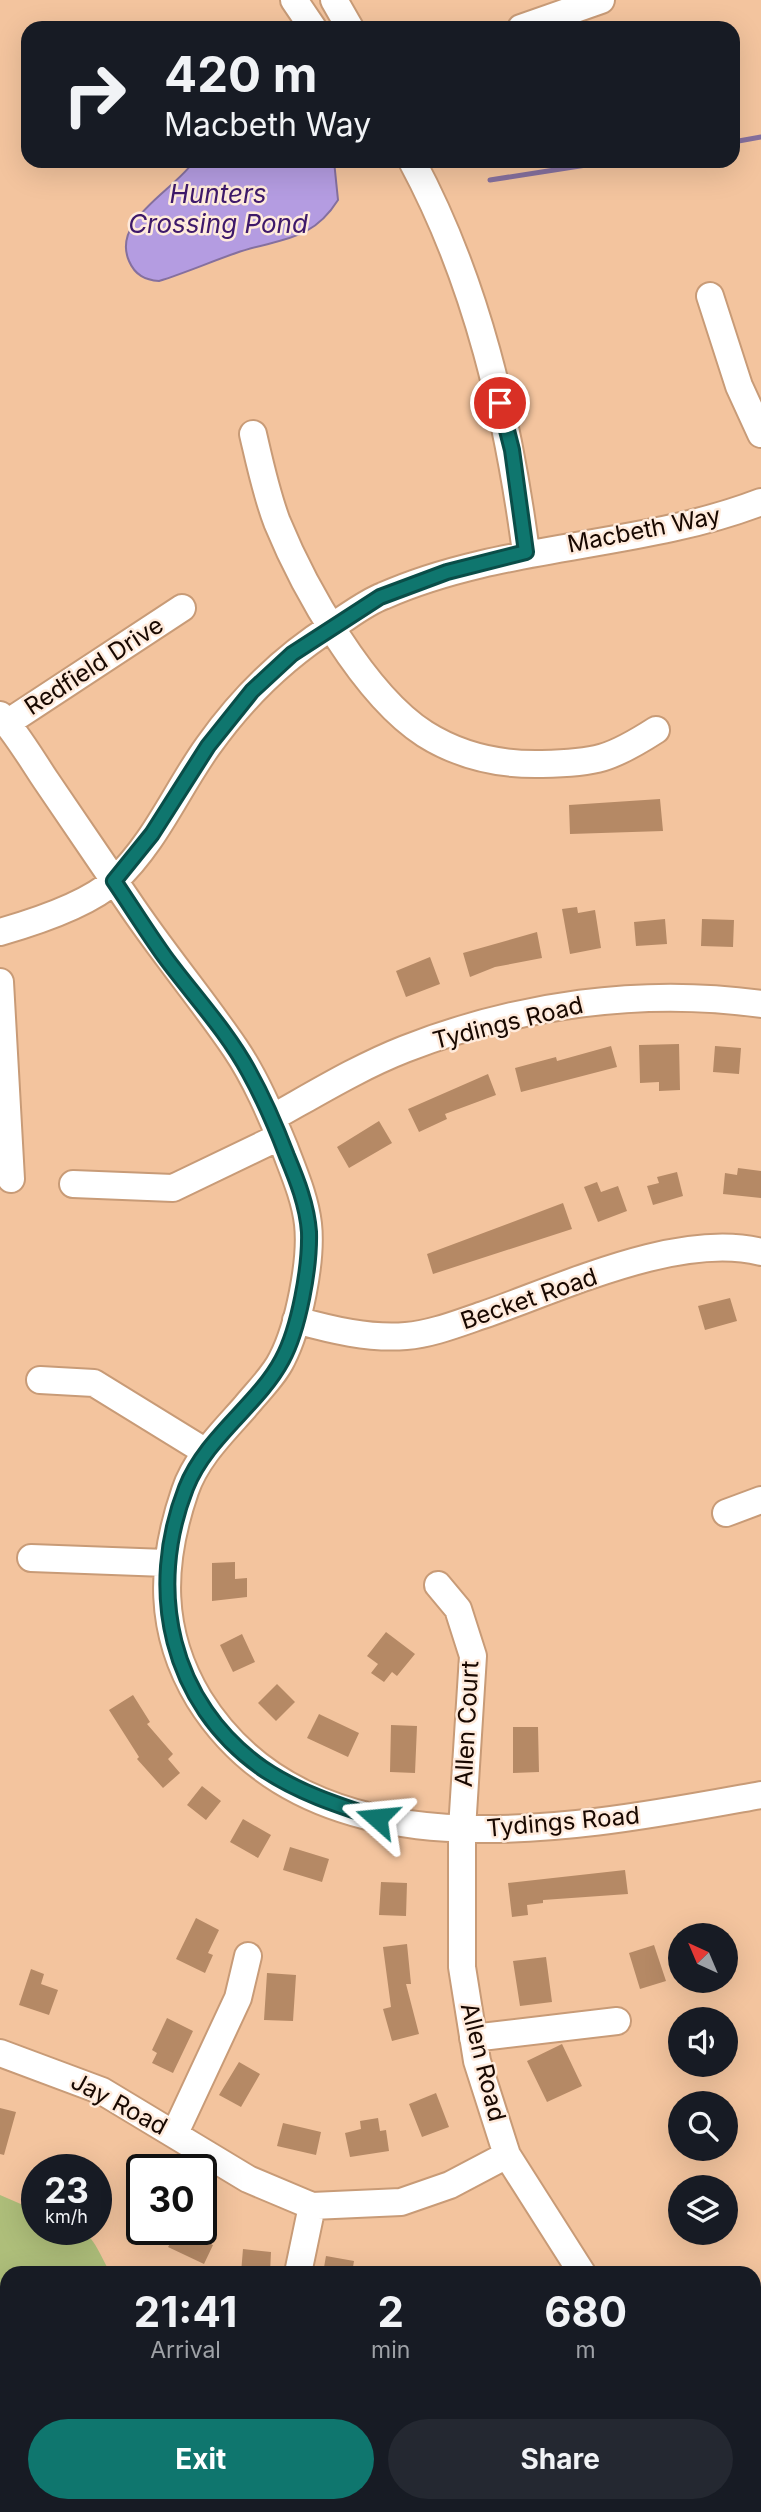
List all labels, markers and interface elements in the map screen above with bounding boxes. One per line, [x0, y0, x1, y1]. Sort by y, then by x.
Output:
text: 420 m [164, 45, 317, 104]
icon: right [49, 49, 140, 140]
text: Macbeth Way [164, 105, 371, 144]
water label: Hunters Crossing Pond [128, 178, 308, 239]
pin [470, 373, 530, 433]
icon: arrive [481, 384, 519, 422]
street label: Macbeth Way [565, 500, 723, 559]
street label: Redfield Drive [19, 610, 168, 721]
street label: Tydings Road [430, 990, 586, 1055]
street label: Becket Road [457, 1262, 601, 1335]
street label: Allen Court [449, 1660, 484, 1788]
position arrow [340, 1781, 414, 1855]
street label: Tydings Road [485, 1800, 641, 1843]
north arrow [668, 1923, 738, 1993]
map controls [668, 1923, 738, 2245]
street label: Allen Road [455, 2000, 512, 2124]
button: sound [668, 2007, 738, 2077]
street label: Jay Road [66, 2066, 172, 2141]
button: search [668, 2091, 738, 2161]
speed limit sign: 30 [126, 2154, 217, 2245]
text: 23 [44, 2169, 89, 2211]
button: layers [668, 2175, 738, 2245]
text: km/h [45, 2206, 88, 2227]
text: 21:41 [134, 2286, 237, 2337]
text: 2 [378, 2286, 404, 2337]
text: 680 [544, 2286, 627, 2337]
text: Arrival [150, 2336, 221, 2364]
text: min [371, 2336, 410, 2364]
text: m [576, 2336, 596, 2364]
button: Exit [28, 2419, 374, 2499]
button: Share [388, 2419, 733, 2499]

